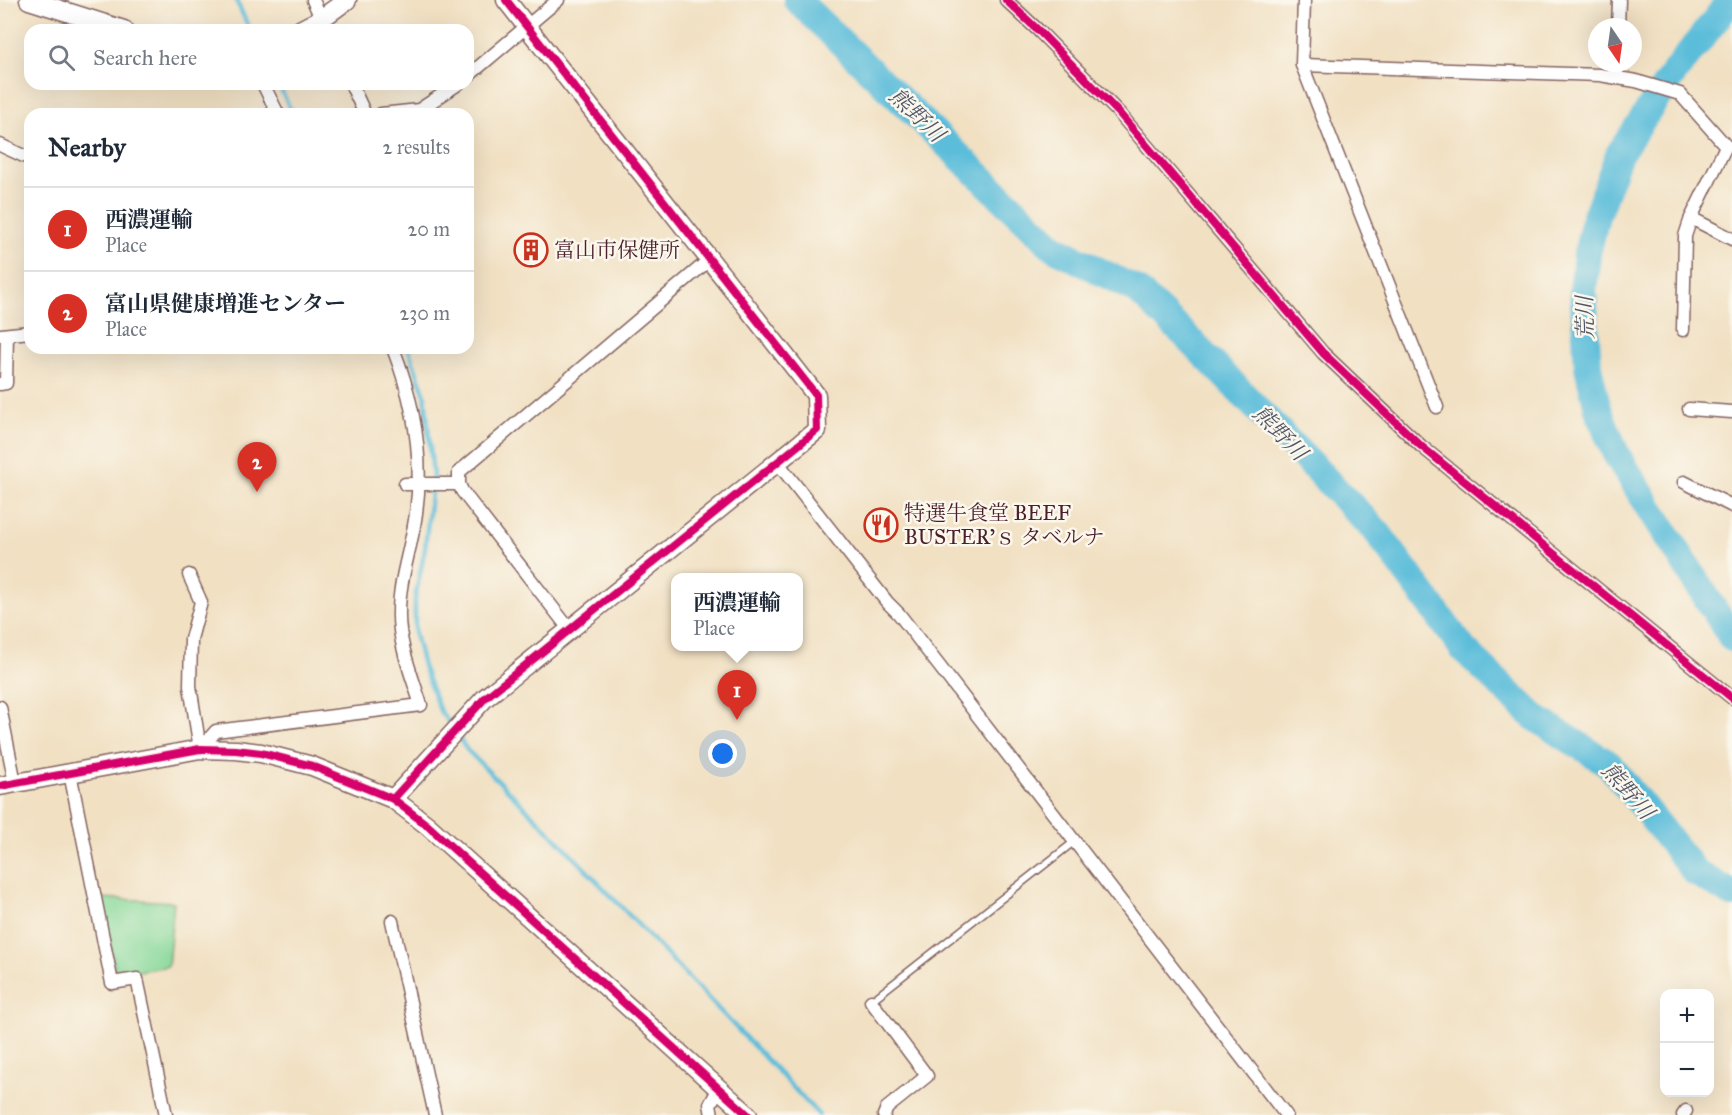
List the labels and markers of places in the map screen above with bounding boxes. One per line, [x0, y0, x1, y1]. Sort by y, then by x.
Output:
building icon: 富山市保健所 [513, 232, 549, 268]
place label: 富山市保健所 [554, 237, 680, 263]
pin: 2 [238, 442, 276, 492]
place label: 特選牛食堂 BEEF BUSTER'ｓ タベルナ [904, 500, 1104, 550]
restaurant icon: 特選牛食堂 BEEF BUSTER'ｓ タベルナ [863, 507, 899, 543]
pin: 1 [718, 670, 756, 720]

